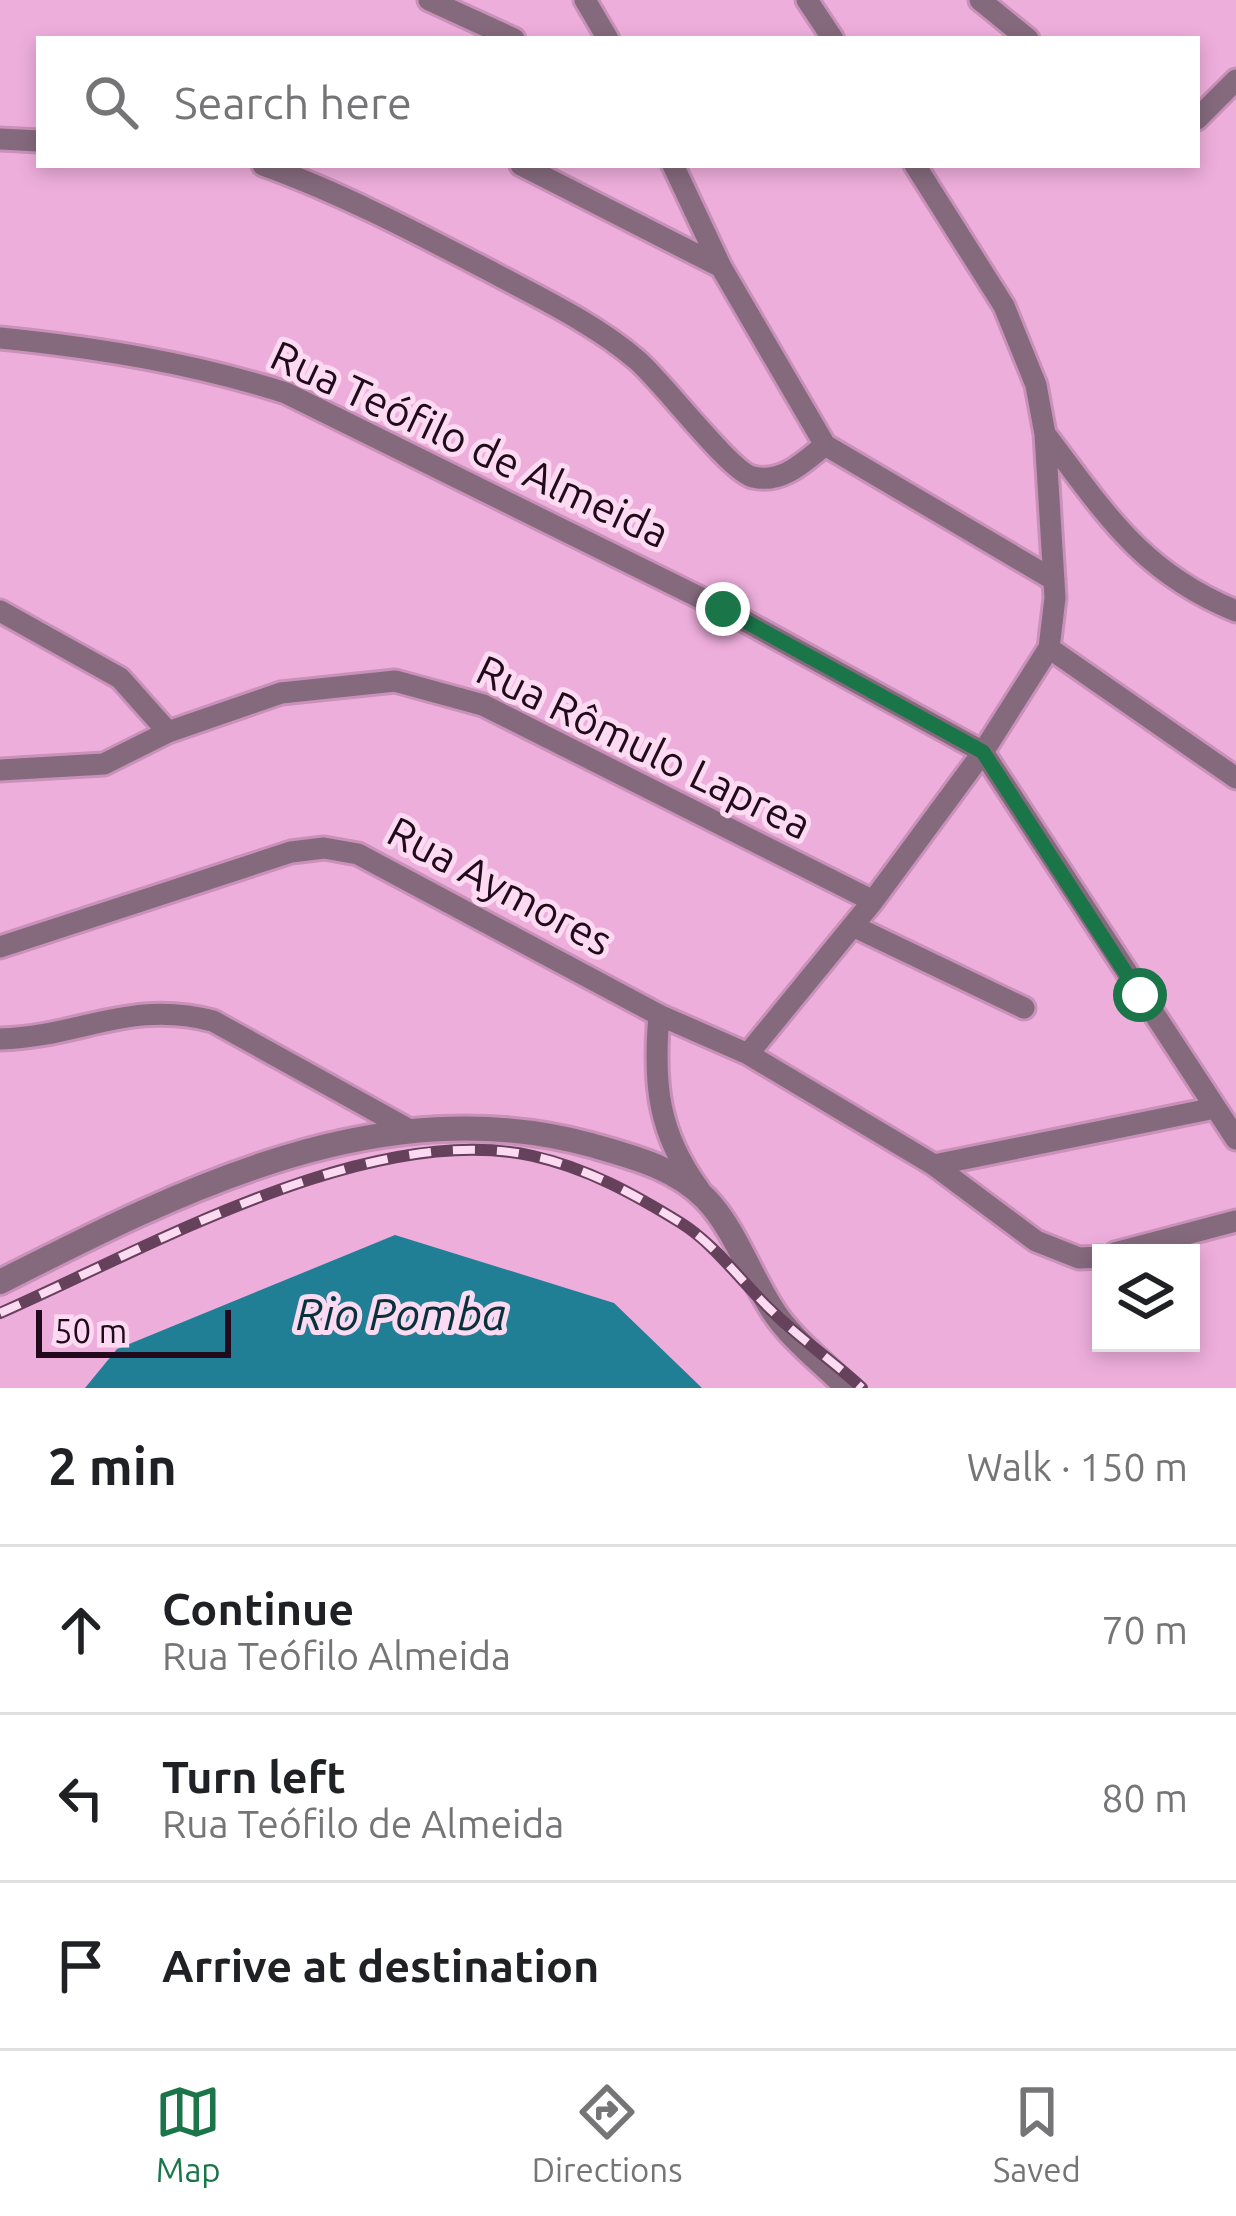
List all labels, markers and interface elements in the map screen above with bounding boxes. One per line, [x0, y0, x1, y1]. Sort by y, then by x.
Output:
search box [36, 36, 1200, 168]
icon: search [78, 69, 144, 135]
text: Search here [174, 77, 412, 128]
street label: Rua Teófilo de Almeida [264, 331, 677, 556]
route end [696, 582, 750, 636]
street label: Rua Rômulo Laprea [470, 645, 819, 848]
street label: Rua Aymores [380, 807, 620, 964]
route start [1113, 968, 1167, 1022]
map controls [1092, 1244, 1200, 1352]
button: layers [1092, 1244, 1200, 1352]
water label: Rio Pomba [296, 1288, 506, 1339]
scale bar [36, 1304, 231, 1357]
text: 50 m [54, 1312, 127, 1349]
text: 2 min [48, 1437, 177, 1495]
text: Walk · 150 m [967, 1445, 1188, 1488]
text: Continue [162, 1583, 354, 1634]
icon: ahead [48, 1597, 114, 1663]
text: 70 m [1101, 1608, 1188, 1651]
text: Rua Teófilo Almeida [162, 1634, 511, 1677]
text: Turn left [162, 1751, 346, 1802]
icon: left [48, 1765, 114, 1831]
text: 80 m [1101, 1776, 1188, 1819]
text: Rua Teófilo de Almeida [162, 1802, 564, 1845]
icon: arrive [48, 1933, 114, 1999]
text: Arrive at destination [162, 1940, 599, 1991]
tab: Map [155, 2079, 221, 2188]
tab: Directions [532, 2079, 682, 2188]
tab: Saved [993, 2079, 1081, 2188]

